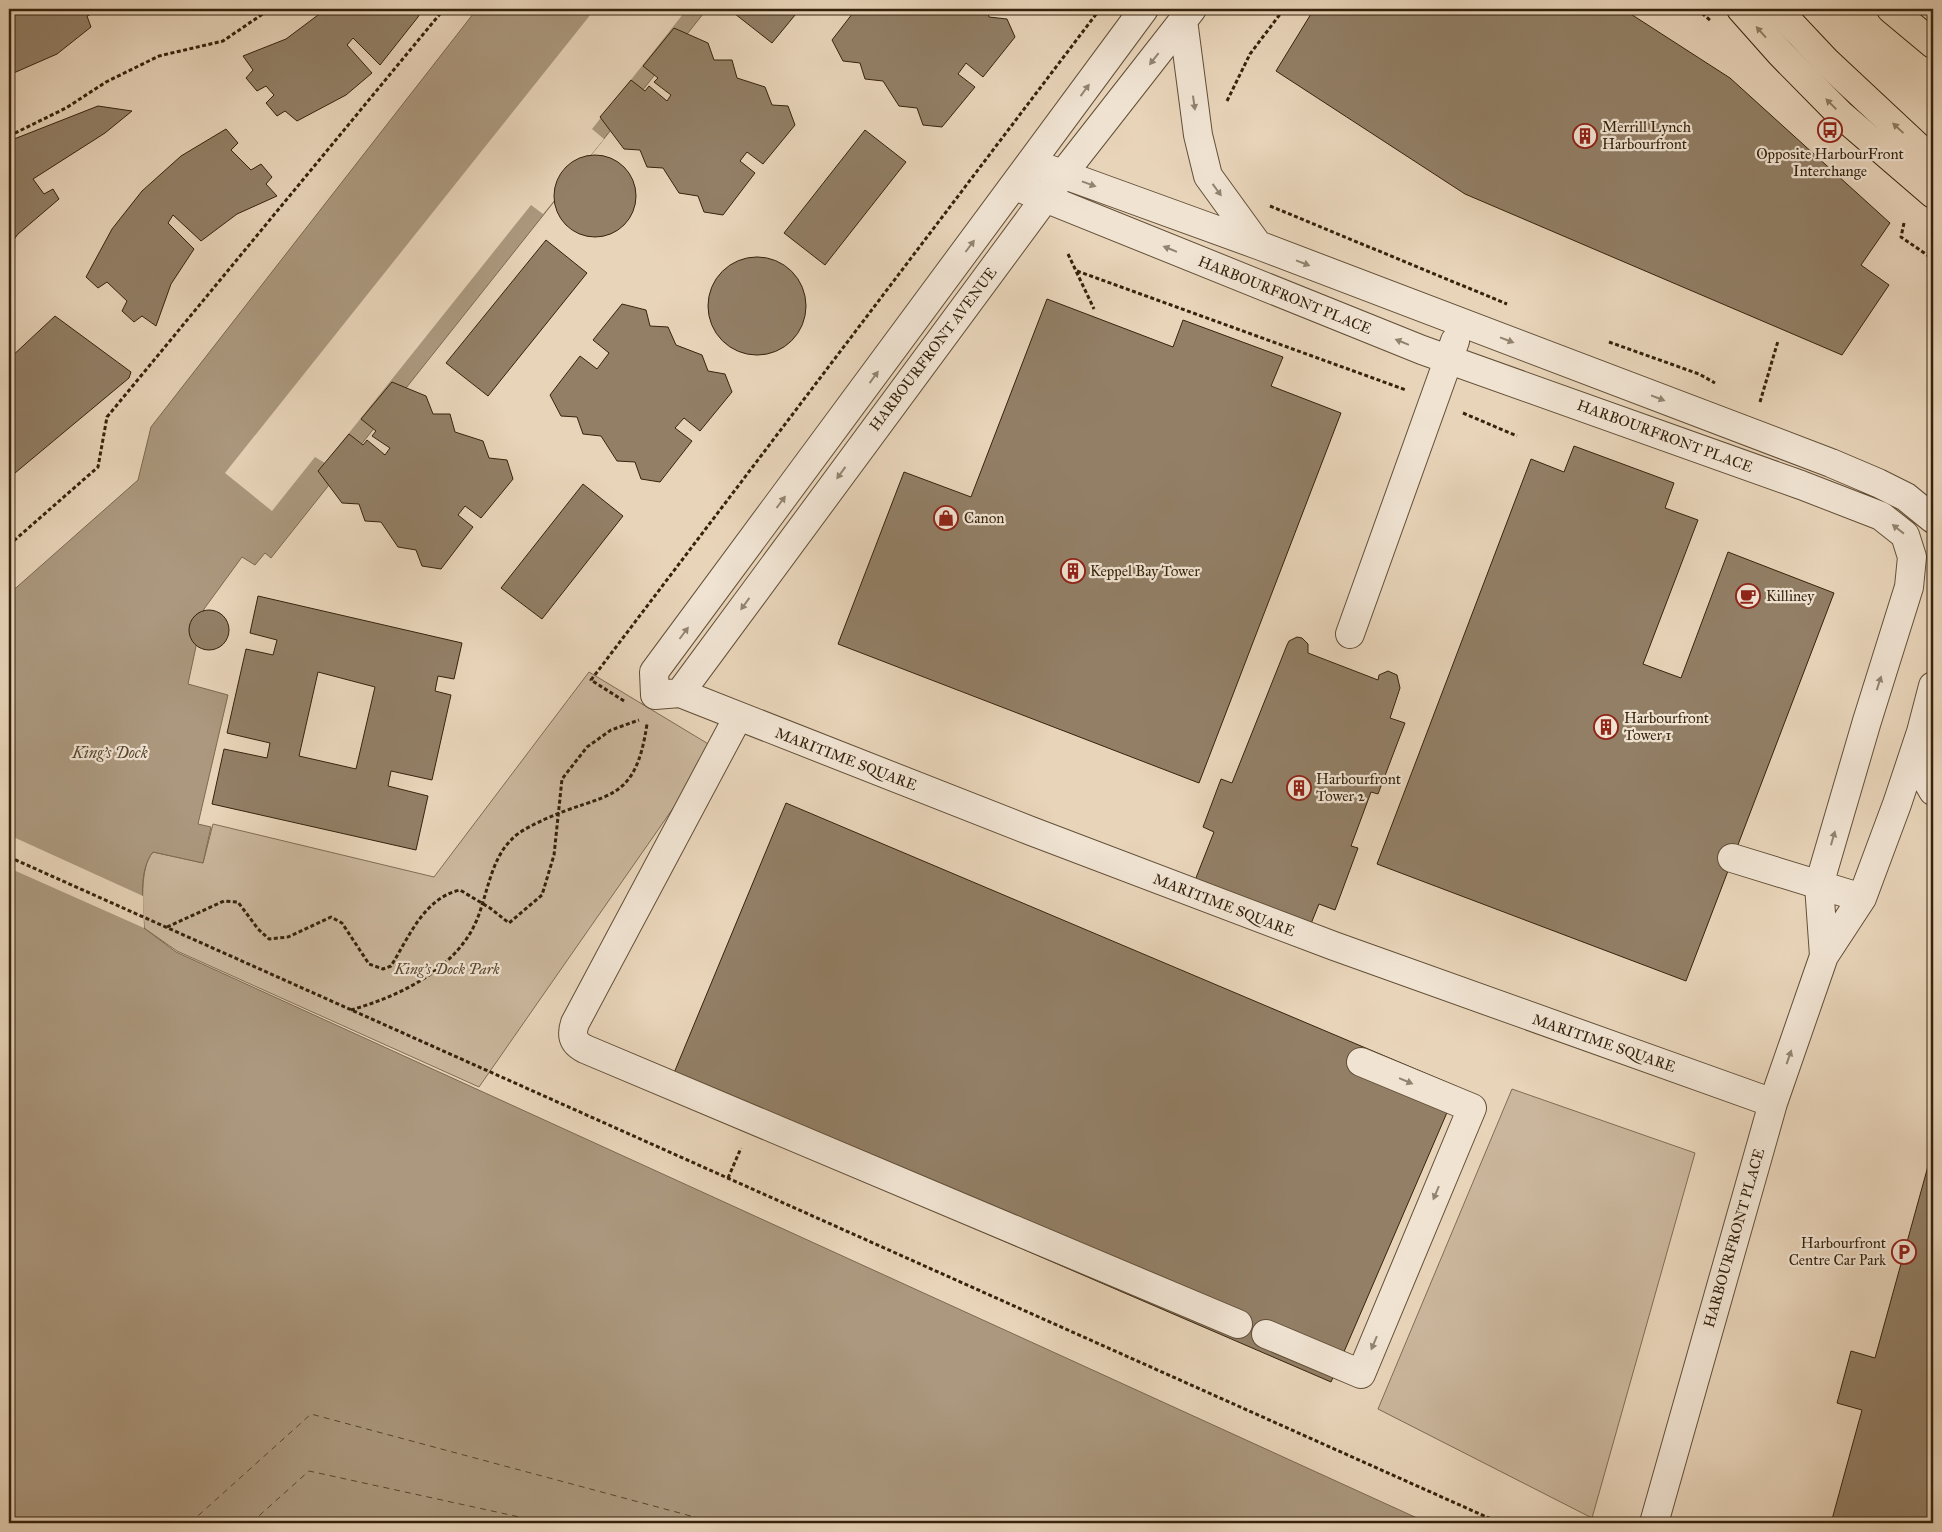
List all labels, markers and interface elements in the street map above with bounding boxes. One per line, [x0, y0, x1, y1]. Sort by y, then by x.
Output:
one-way arrow [1755, 26, 1767, 38]
one-way arrow [1148, 52, 1159, 65]
one-way arrow [1080, 84, 1091, 97]
one-way arrow [1190, 96, 1198, 112]
one-way arrow [1825, 98, 1837, 110]
bus stop icon: Opposite HarbourFront Interchange [1817, 117, 1843, 143]
place label: Merrill Lynch Harbourfront [1602, 118, 1692, 153]
one-way arrow [1892, 122, 1904, 134]
building icon: Merrill Lynch Harbourfront [1572, 123, 1598, 149]
place label: Opposite HarbourFront Interchange [1756, 145, 1905, 180]
one-way arrow [1082, 180, 1097, 188]
one-way arrow [1212, 183, 1223, 196]
one-way arrow [965, 239, 975, 253]
one-way arrow [1162, 245, 1177, 253]
street label: HARBOURFRONT PLACE [1196, 252, 1375, 338]
one-way arrow [1296, 260, 1311, 267]
street label: HARBOURFRONT AVENUE [866, 263, 1001, 434]
one-way arrow [1499, 337, 1514, 344]
one-way arrow [1394, 338, 1409, 346]
one-way arrow [868, 371, 879, 384]
one-way arrow [1651, 395, 1666, 402]
street label: HARBOURFRONT PLACE [1575, 396, 1756, 476]
one-way arrow [836, 466, 847, 479]
one-way arrow [775, 496, 786, 509]
shop icon: Canon [933, 505, 959, 531]
place label: Canon [964, 509, 1004, 527]
one-way arrow [1892, 524, 1905, 535]
building icon: Keppel Bay Tower [1060, 558, 1086, 584]
place label: Keppel Bay Tower [1090, 562, 1200, 580]
cafe icon: Killiney [1735, 583, 1761, 609]
place label: Killiney [1766, 587, 1815, 605]
one-way arrow [740, 597, 750, 611]
one-way arrow [678, 627, 689, 640]
one-way arrow [1876, 675, 1883, 690]
place label: Harbourfront Tower 1 [1624, 709, 1710, 744]
building icon: Harbourfront Tower 1 [1593, 714, 1619, 740]
street label: MARITIME SQUARE [773, 724, 920, 794]
water label: King's Dock [71, 743, 148, 762]
place label: Harbourfront Tower 2 [1316, 770, 1402, 805]
building icon: Harbourfront Tower 2 [1286, 775, 1312, 801]
one-way arrow [1829, 831, 1837, 846]
street label: MARITIME SQUARE [1151, 870, 1298, 940]
park label: King's Dock Park [393, 960, 500, 978]
street label: MARITIME SQUARE [1530, 1010, 1678, 1076]
one-way arrow [1786, 1049, 1793, 1064]
one-way arrow [1399, 1077, 1414, 1085]
street label: HARBOURFRONT PLACE [1700, 1146, 1768, 1330]
one-way arrow [1432, 1186, 1440, 1200]
place label: Harbourfront Centre Car Park [1789, 1234, 1887, 1269]
parking icon: Harbourfront Centre Car Park [1891, 1239, 1917, 1265]
one-way arrow [1369, 1336, 1377, 1350]

